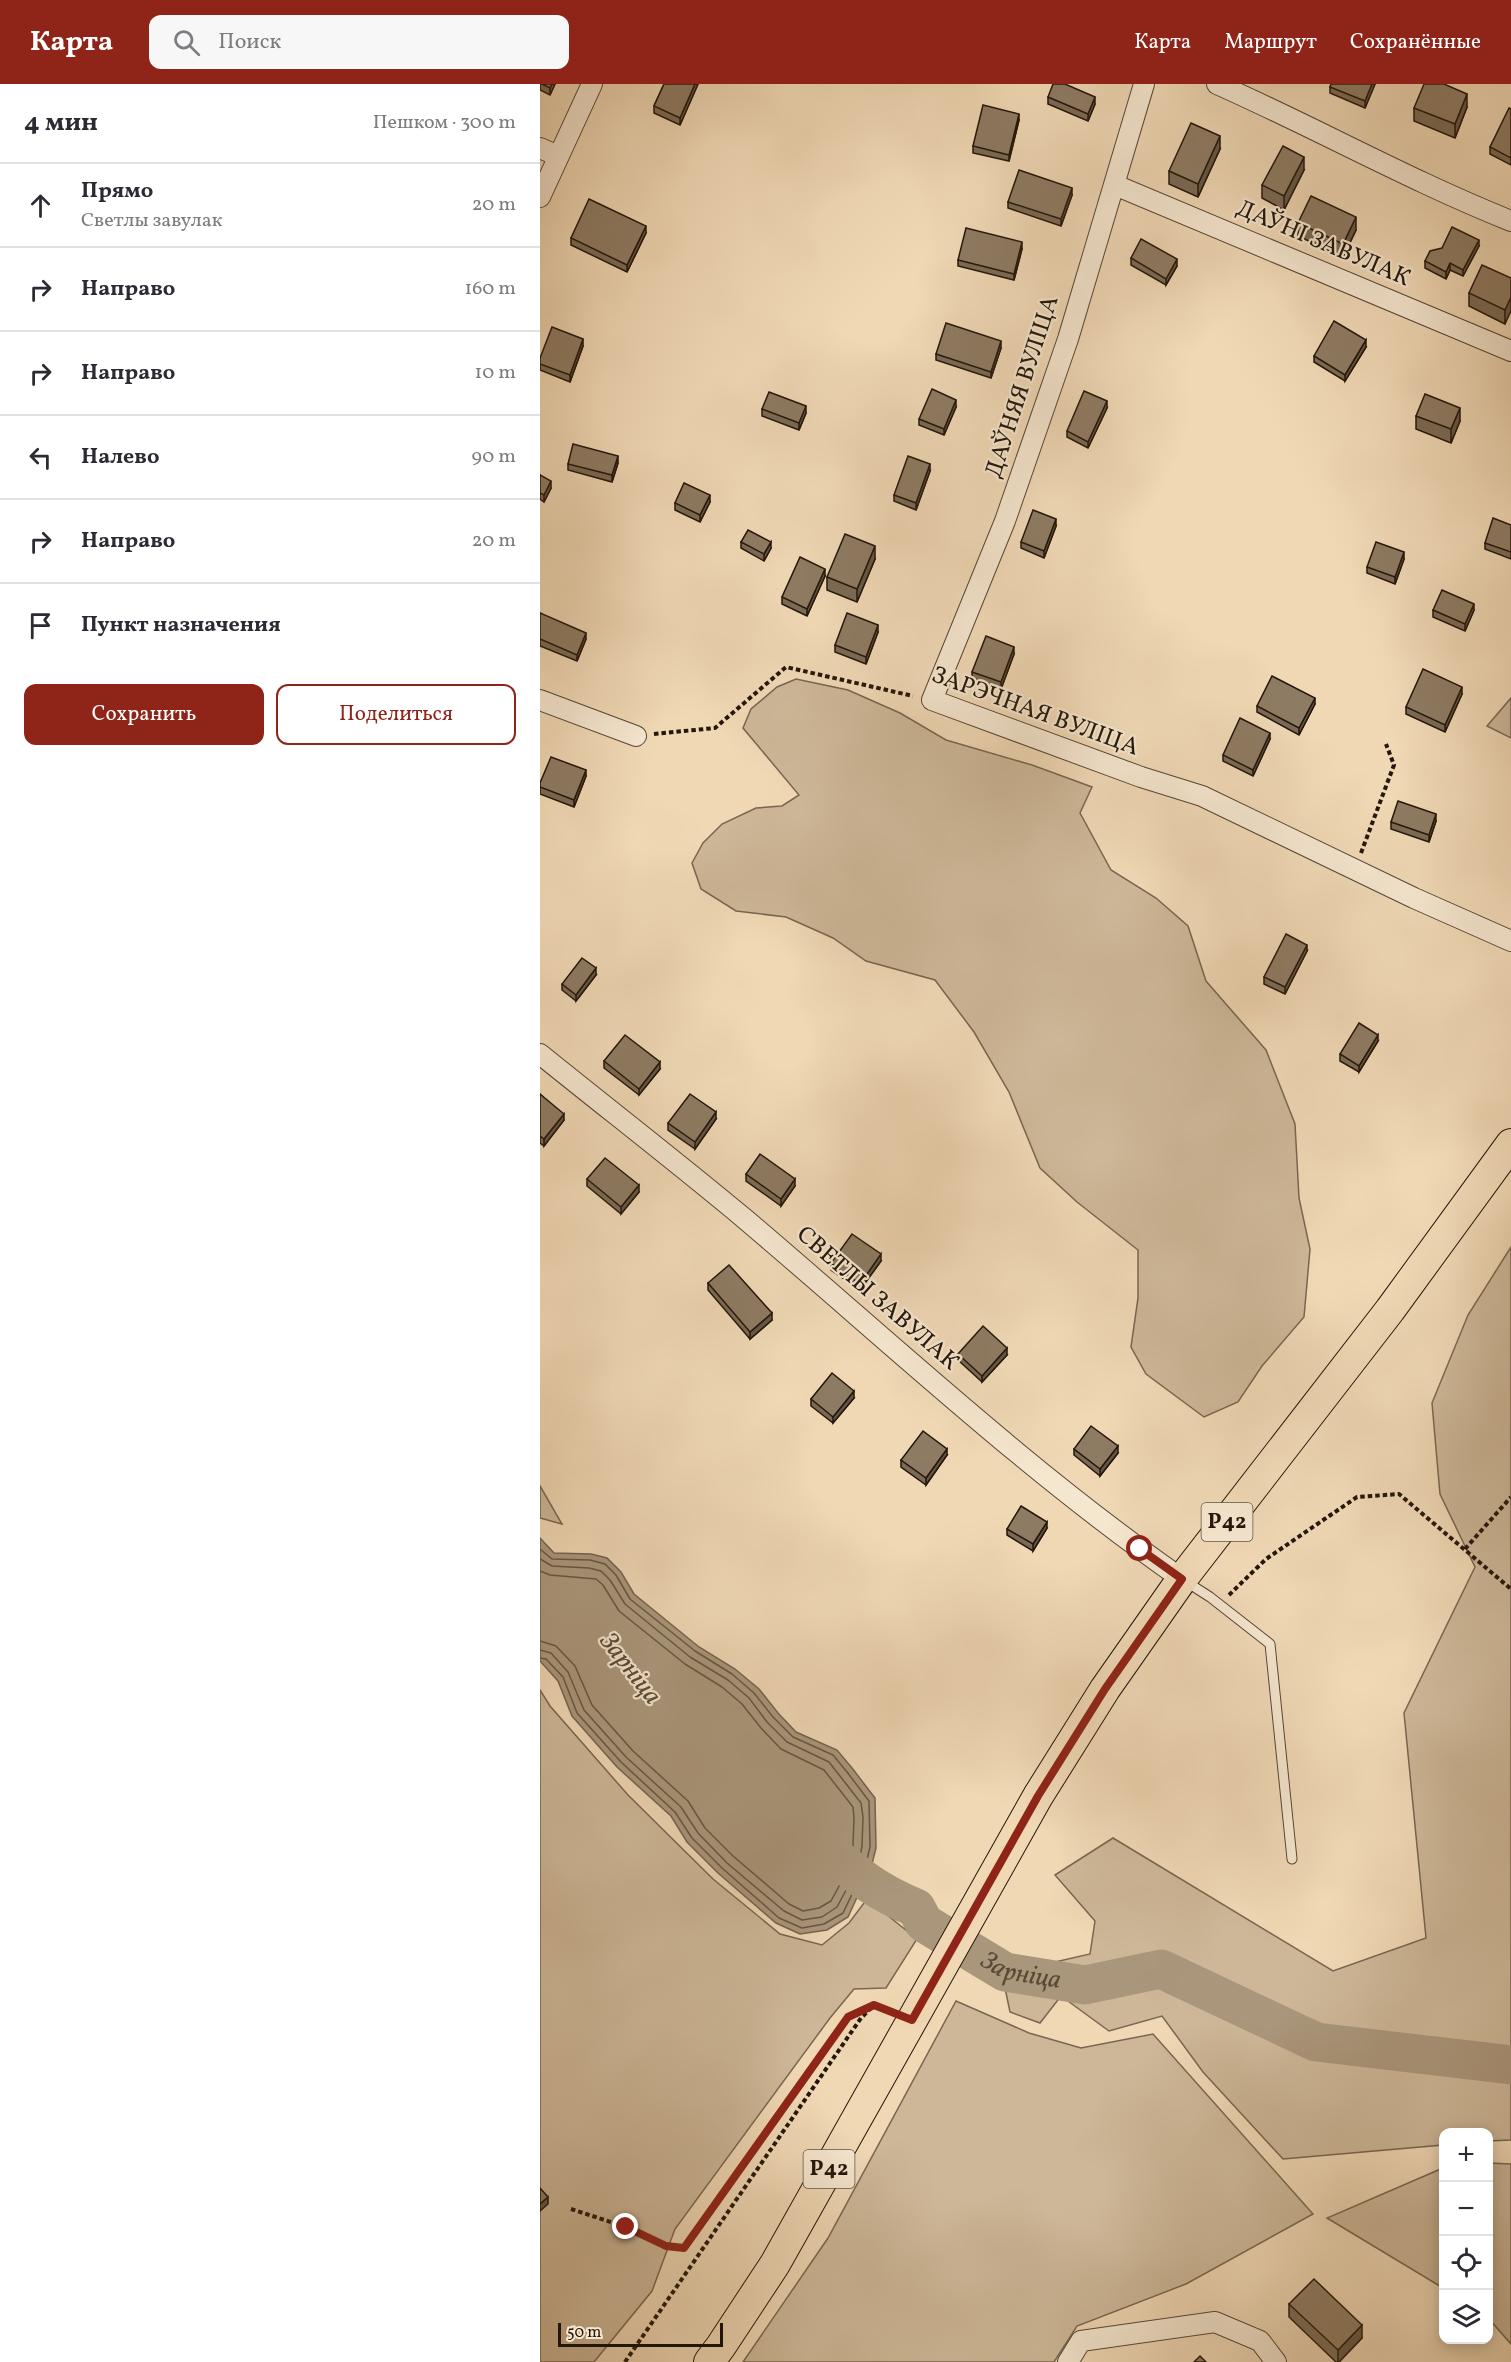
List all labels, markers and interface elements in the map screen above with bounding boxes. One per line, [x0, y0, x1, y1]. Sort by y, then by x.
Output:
search box [149, 15, 569, 69]
text: Карта [30, 23, 113, 62]
icon: search [170, 26, 203, 59]
text: Поиск [218, 27, 281, 58]
text: Карта [1134, 28, 1191, 57]
text: Маршрут [1224, 28, 1317, 57]
text: Сохранённые [1350, 28, 1481, 57]
text: 4 мин [24, 105, 98, 141]
text: Пешком · 300 m [373, 109, 516, 137]
text: Прямо [81, 176, 153, 207]
icon: ahead [24, 189, 57, 222]
text: 20 m [472, 191, 516, 219]
street label: ДАЎНІ ЗАВУЛАК [1231, 192, 1415, 296]
text: Светлы завулак [81, 207, 222, 235]
icon: right [24, 273, 57, 306]
text: Направо [81, 274, 175, 305]
text: 160 m [464, 275, 516, 303]
street label: ДАЎНЯЯ ВУЛІЦА [977, 291, 1069, 483]
icon: right [24, 357, 57, 390]
text: Направо [81, 358, 175, 389]
text: 10 m [475, 359, 516, 387]
icon: left [24, 441, 57, 474]
text: Налево [81, 442, 160, 473]
text: 90 m [472, 443, 516, 471]
icon: right [24, 525, 57, 558]
text: Направо [81, 526, 175, 557]
text: 20 m [472, 527, 516, 555]
icon: arrive [24, 609, 57, 642]
text: Пункт назначения [81, 610, 281, 641]
street label: ЗАРЭЧНАЯ ВУЛІЦА [927, 659, 1144, 765]
button: Сохранить [24, 684, 264, 745]
button: Поделиться [276, 684, 516, 745]
street label: СВЕТЛЫ ЗАВУЛАК [788, 1219, 966, 1379]
road number: Р42 [1202, 1503, 1252, 1541]
route start [1126, 1535, 1152, 1561]
water label: Зарніца [590, 1625, 669, 1712]
water label: Зарніца [973, 1943, 1064, 1999]
map controls [1439, 2128, 1493, 2344]
button: + [1439, 2128, 1493, 2182]
road number: Р42 [804, 2150, 854, 2188]
button: − [1439, 2182, 1493, 2236]
route end [612, 2213, 638, 2239]
button: locate [1439, 2236, 1493, 2290]
button: layers [1439, 2290, 1493, 2344]
scale bar [558, 2320, 723, 2348]
text: 50 m [567, 2322, 601, 2344]

